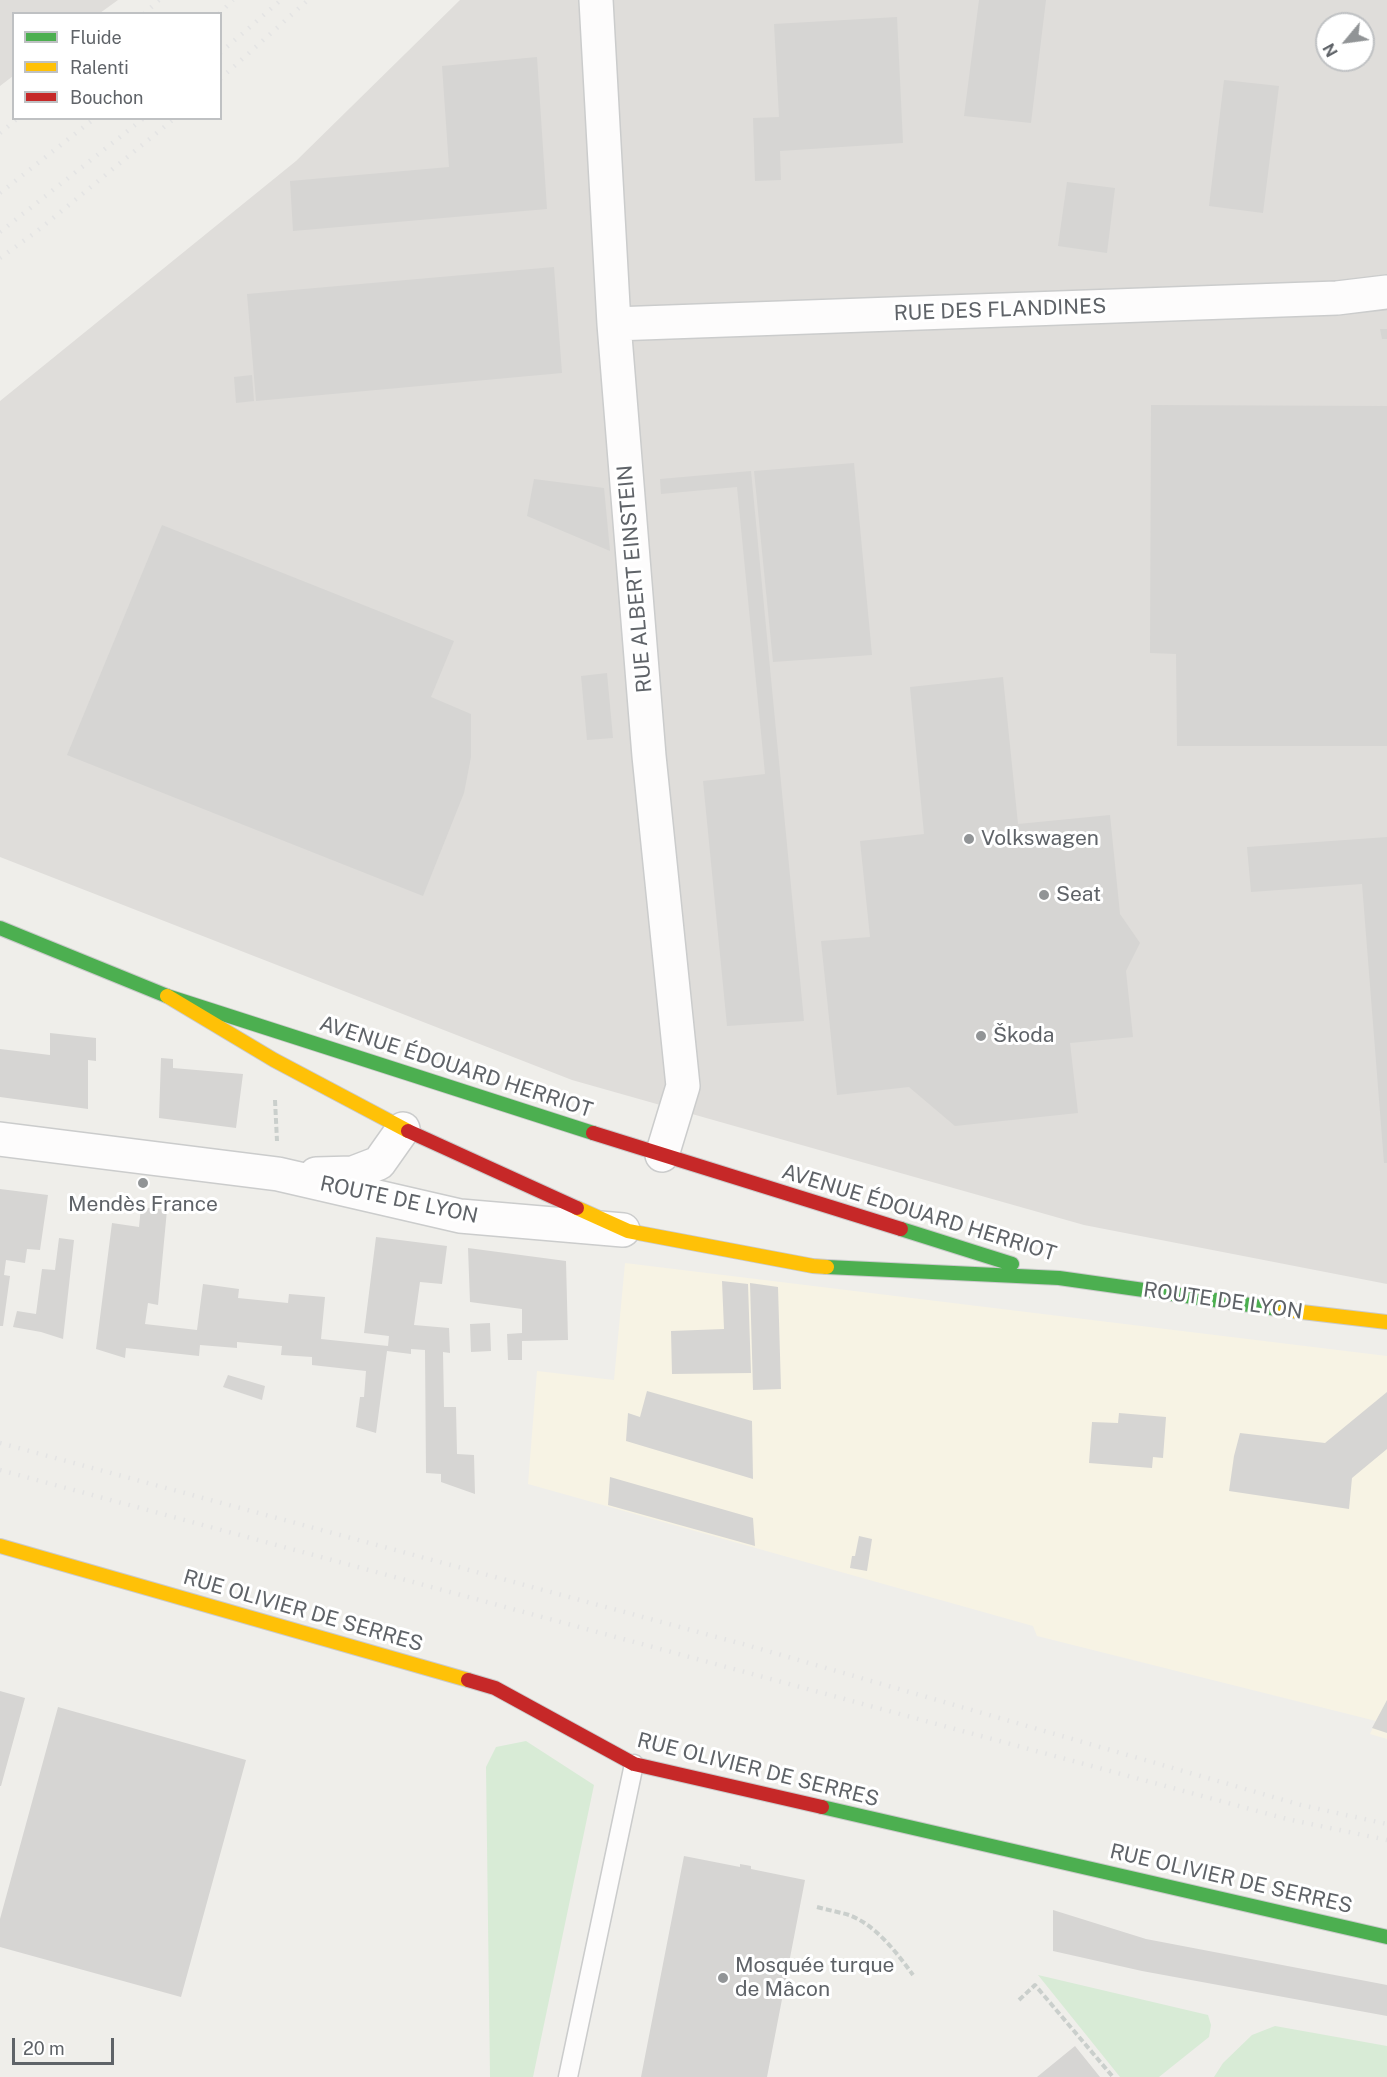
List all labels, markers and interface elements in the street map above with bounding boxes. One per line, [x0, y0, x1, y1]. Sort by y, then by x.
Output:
legend [12, 12, 222, 120]
north arrow [1315, 12, 1375, 72]
text: Fluide [70, 27, 122, 48]
text: N [1319, 40, 1342, 60]
text: Ralenti [70, 57, 129, 78]
text: Bouchon [70, 87, 143, 108]
street label: RUE DES FLANDINES [893, 294, 1107, 326]
street label: RUE ALBERT EINSTEIN [612, 464, 658, 694]
place label: Volkswagen [981, 826, 1099, 852]
marker: Volkswagen [962, 832, 976, 846]
place label: Seat [1056, 882, 1101, 908]
marker: Seat [1037, 888, 1051, 902]
street label: AVENUE ÉDOUARD HERRIOT [316, 1011, 596, 1123]
place label: Škoda [993, 1023, 1054, 1049]
marker: Škoda [974, 1029, 988, 1043]
street label: AVENUE ÉDOUARD HERRIOT [779, 1159, 1059, 1267]
street label: ROUTE DE LYON [318, 1171, 480, 1229]
marker: Mendès France [136, 1176, 150, 1190]
place label: Mendès France [68, 1192, 218, 1218]
street label: ROUTE DE LYON [1142, 1277, 1304, 1325]
street label: RUE OLIVIER DE SERRES [180, 1565, 426, 1657]
street label: RUE OLIVIER DE SERRES [635, 1728, 881, 1812]
street label: RUE OLIVIER DE SERRES [1107, 1839, 1355, 1919]
place label: Mosquée turque de Mâcon [735, 1953, 895, 2003]
marker: Mosquée turque de Mâcon [716, 1971, 730, 1985]
scale bar [15, 2026, 117, 2064]
text: 20 m [23, 2038, 65, 2059]

